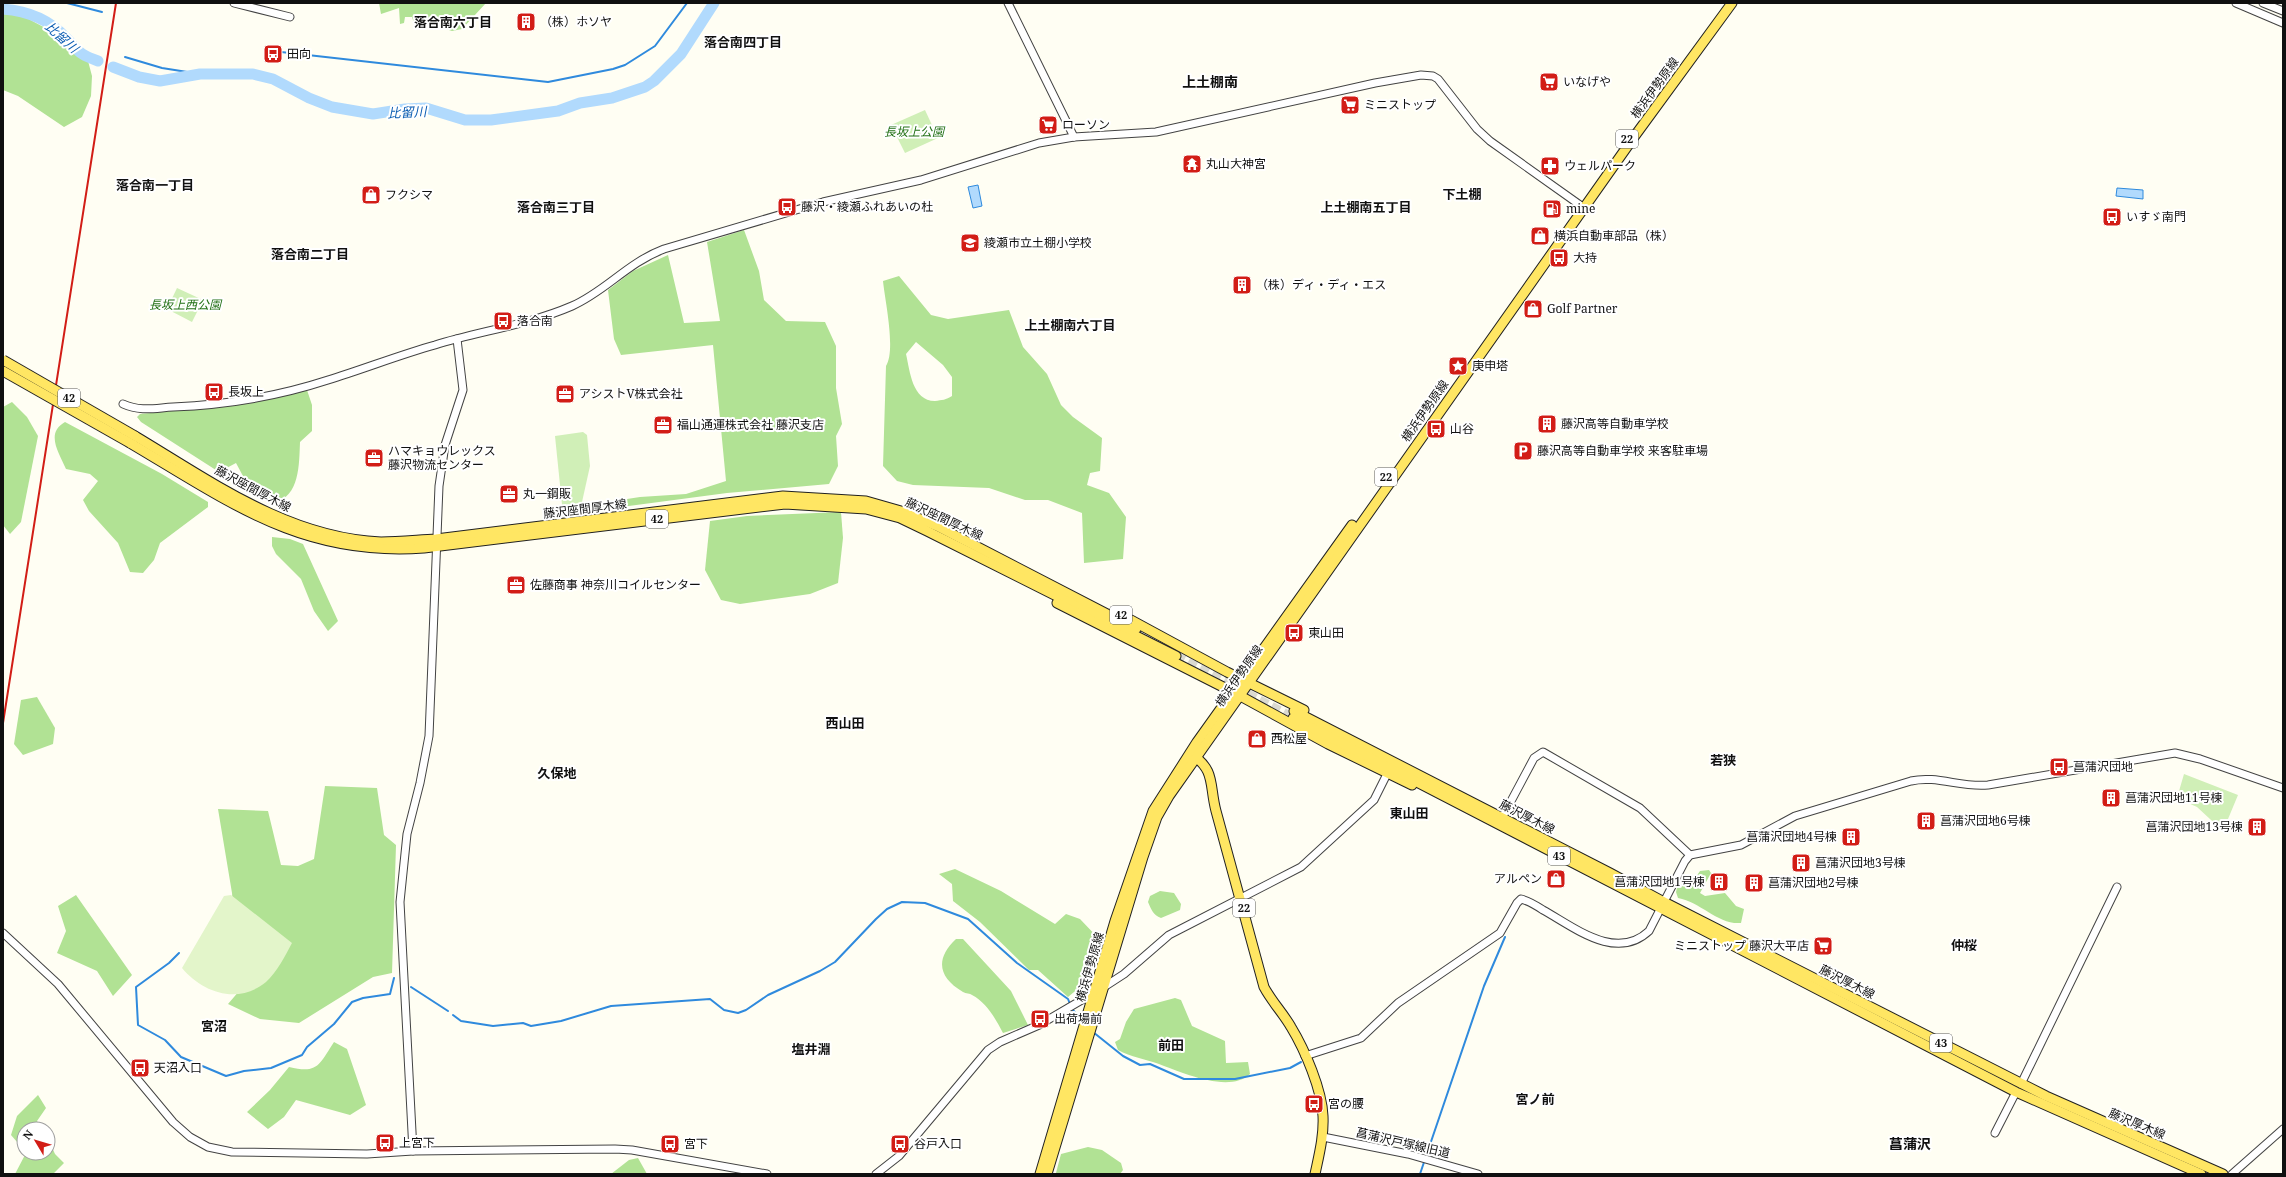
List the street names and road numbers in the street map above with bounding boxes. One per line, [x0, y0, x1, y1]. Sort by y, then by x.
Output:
street label: 横浜伊勢原線 [1627, 54, 1683, 122]
road number: 22 [1616, 130, 1638, 148]
street label: 横浜伊勢原線 [1397, 376, 1452, 445]
road number: 42 [58, 389, 80, 407]
street label: 藤沢座間厚木線 [212, 461, 294, 516]
road number: 22 [1375, 468, 1397, 486]
street label: 藤沢座間厚木線 [903, 493, 986, 544]
street label: 藤沢座間厚木線 [542, 495, 628, 522]
road number: 42 [646, 510, 668, 528]
road number: 42 [1110, 606, 1132, 624]
street label: 横浜伊勢原線 [1211, 641, 1266, 710]
street label: 藤沢厚木線 [1497, 795, 1558, 838]
road number: 43 [1548, 847, 1570, 865]
road number: 22 [1233, 899, 1255, 917]
street label: 横浜伊勢原線 [1071, 930, 1108, 1004]
street label: 藤沢厚木線 [1817, 960, 1878, 1003]
road number: 43 [1930, 1034, 1952, 1052]
street label: 藤沢厚木線 [2106, 1104, 2168, 1143]
street label: 菖蒲沢戸塚線旧道 [1354, 1123, 1452, 1162]

